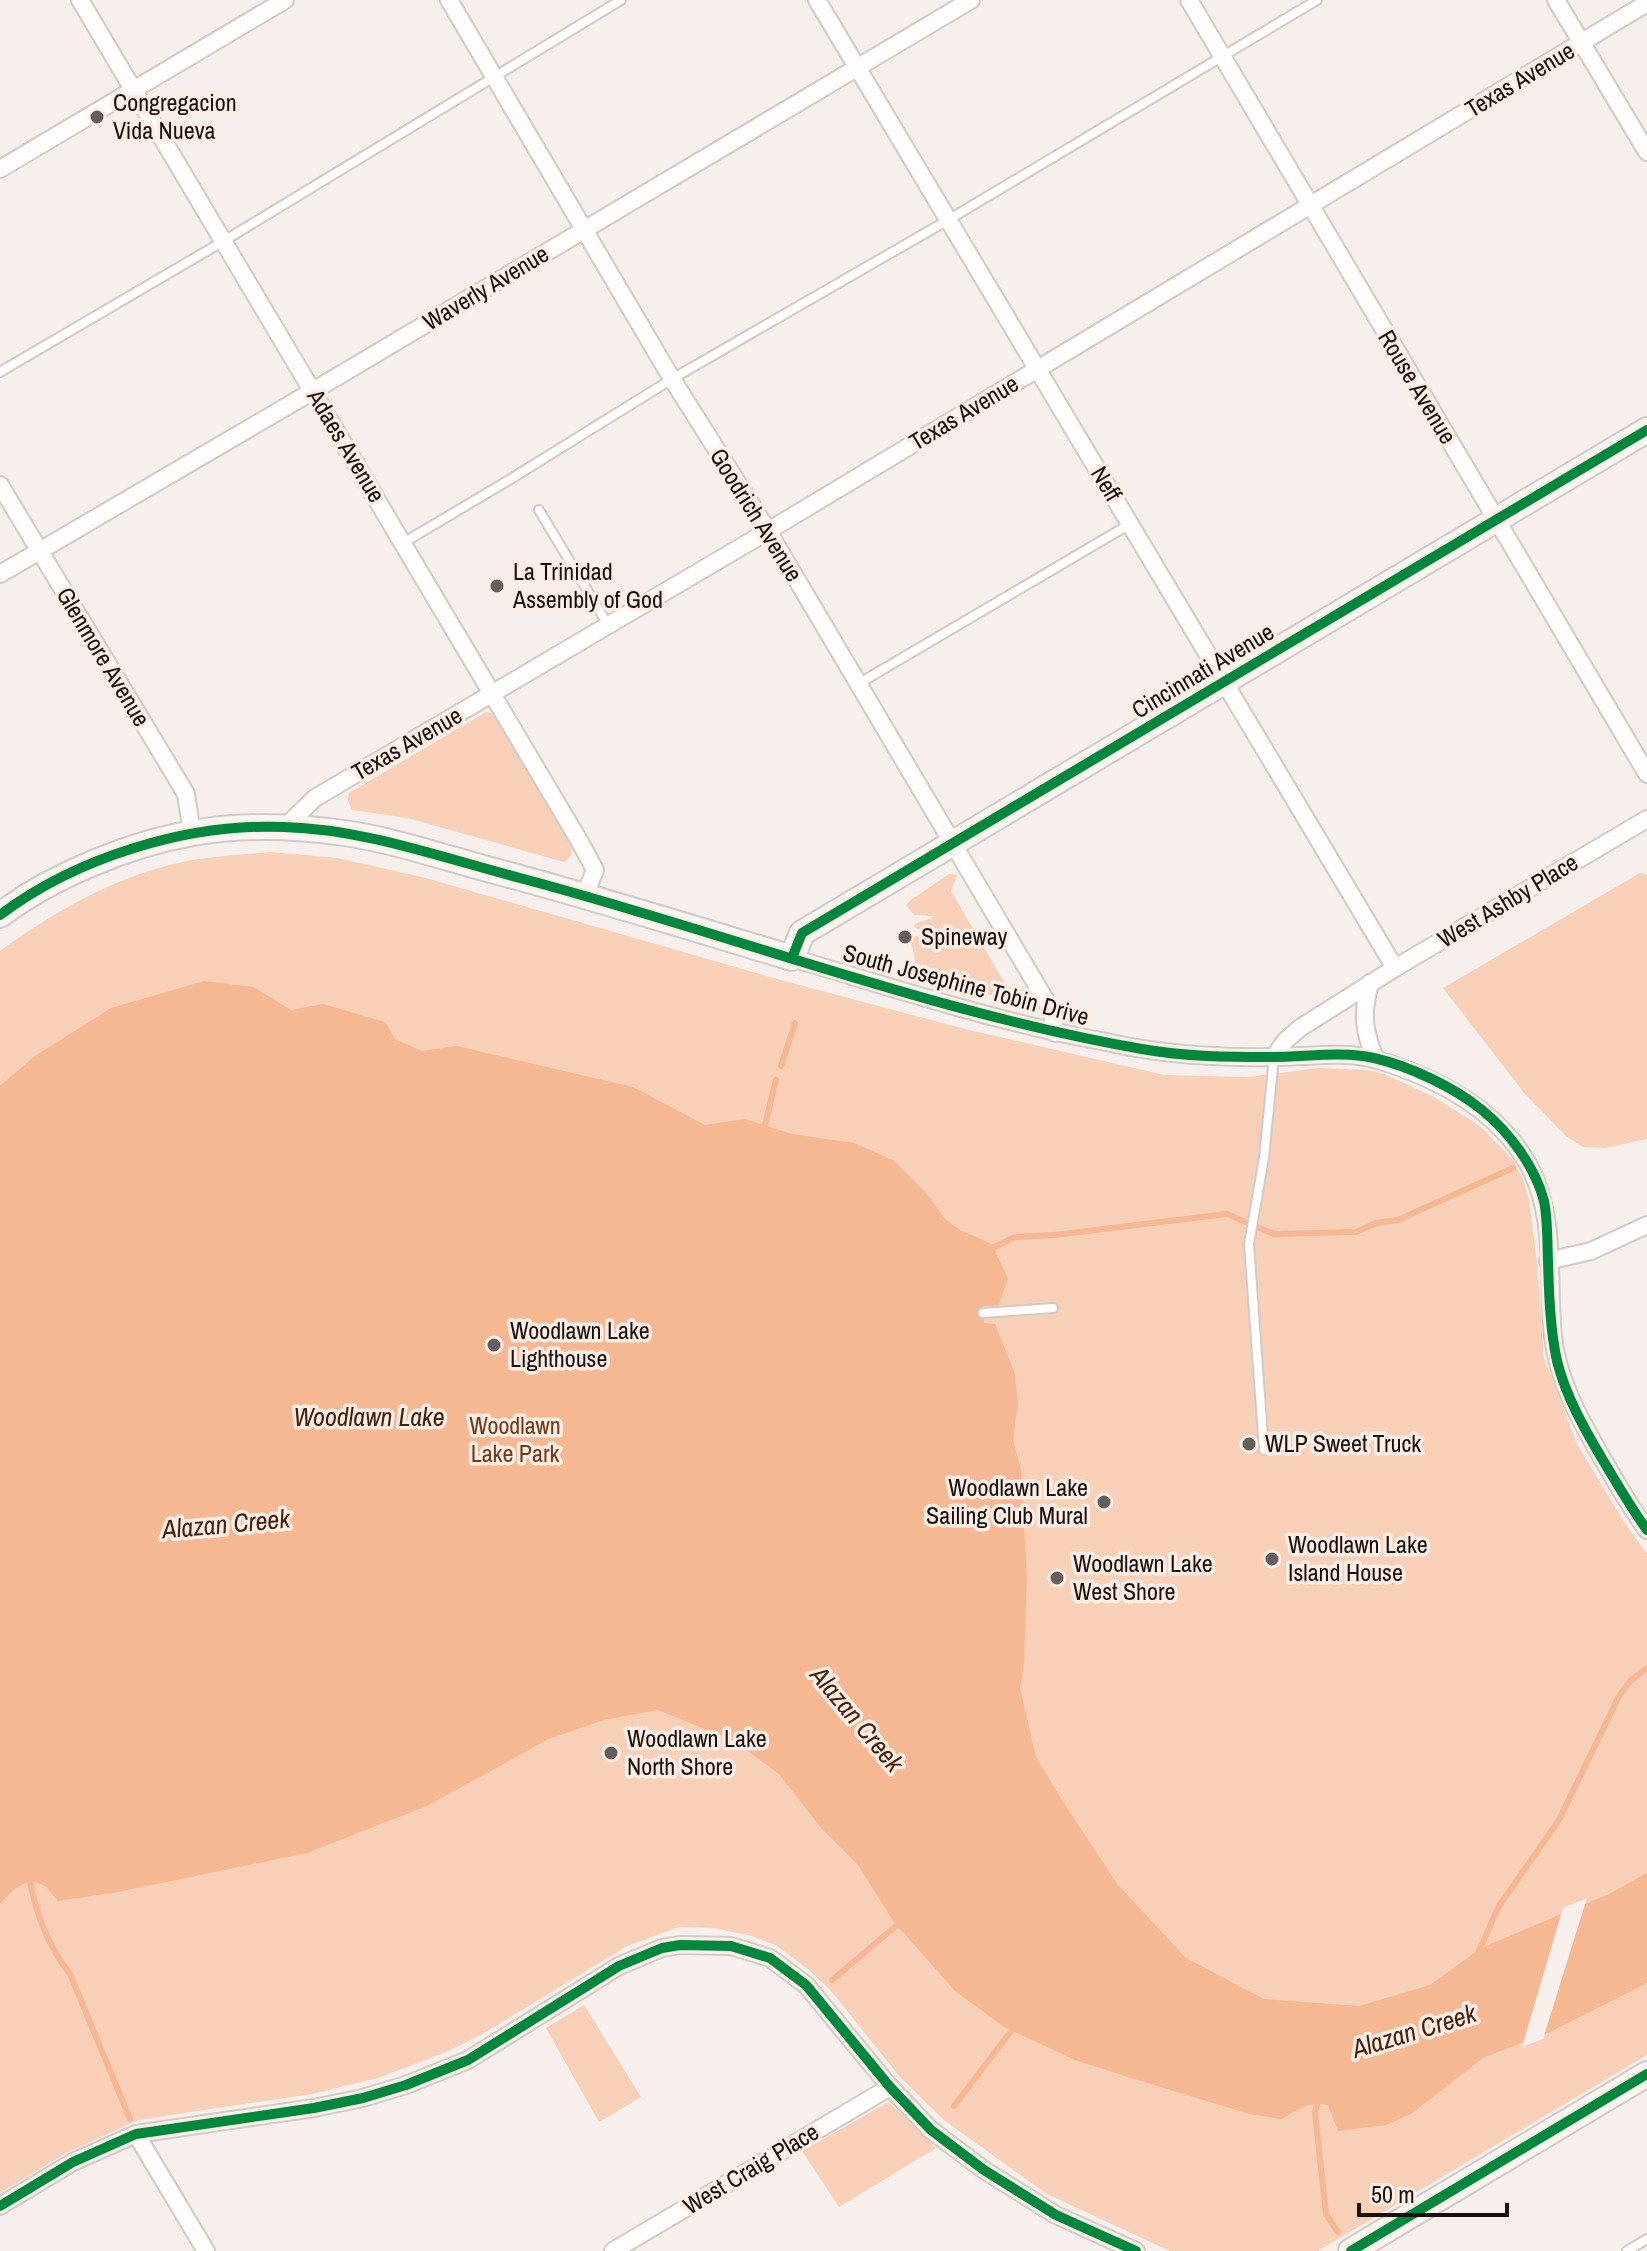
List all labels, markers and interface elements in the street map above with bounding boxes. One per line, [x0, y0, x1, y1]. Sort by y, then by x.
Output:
street label: Texas Avenue [1459, 34, 1580, 124]
place label: Congregacion Vida Nueva [113, 86, 237, 146]
marker: Congregacion Vida Nueva [88, 108, 106, 126]
street label: Waverly Avenue [417, 237, 554, 337]
street label: Rouse Avenue [1371, 324, 1464, 449]
street label: Texas Avenue [903, 367, 1024, 457]
street label: Adaes Avenue [300, 382, 393, 508]
street label: Goodrich Avenue [703, 442, 811, 587]
street label: Neff [1084, 460, 1130, 507]
place label: La Trinidad Assembly of God [512, 555, 663, 615]
marker: La Trinidad Assembly of God [488, 577, 506, 595]
street label: Glenmore Avenue [50, 581, 158, 732]
street label: Cincinnati Avenue [1125, 615, 1280, 725]
street label: Texas Avenue [346, 699, 467, 788]
street label: West Ashby Place [1431, 846, 1584, 955]
place label: Spineway [921, 920, 1008, 952]
marker: Spineway [896, 928, 914, 946]
street label: South Josephine Tobin Drive [840, 936, 1093, 1032]
place label: Woodlawn Lake Lighthouse [510, 1314, 650, 1374]
marker: Woodlawn Lake Lighthouse [485, 1336, 503, 1354]
water label: Woodlawn Lake [293, 1399, 445, 1434]
park label: Woodlawn Lake Park [469, 1409, 561, 1469]
place label: WLP Sweet Truck [1265, 1427, 1421, 1459]
marker: WLP Sweet Truck [1240, 1435, 1258, 1453]
place label: Woodlawn Lake Sailing Club Mural [926, 1471, 1088, 1531]
marker: Woodlawn Lake Sailing Club Mural [1095, 1493, 1113, 1511]
water label: Alazan Creek [160, 1500, 293, 1547]
place label: Woodlawn Lake Island House [1288, 1528, 1428, 1588]
place label: Woodlawn Lake West Shore [1073, 1547, 1213, 1607]
marker: Woodlawn Lake Island House [1263, 1550, 1281, 1568]
marker: Woodlawn Lake West Shore [1048, 1569, 1066, 1587]
water label: Alazan Creek [802, 1658, 913, 1780]
place label: Woodlawn Lake North Shore [627, 1722, 767, 1782]
marker: Woodlawn Lake North Shore [602, 1744, 620, 1762]
water label: Alazan Creek [1347, 1995, 1481, 2066]
street label: West Craig Place [677, 2115, 824, 2221]
scale bar [1359, 2167, 1507, 2217]
text: 50 m [1371, 2178, 1415, 2210]

